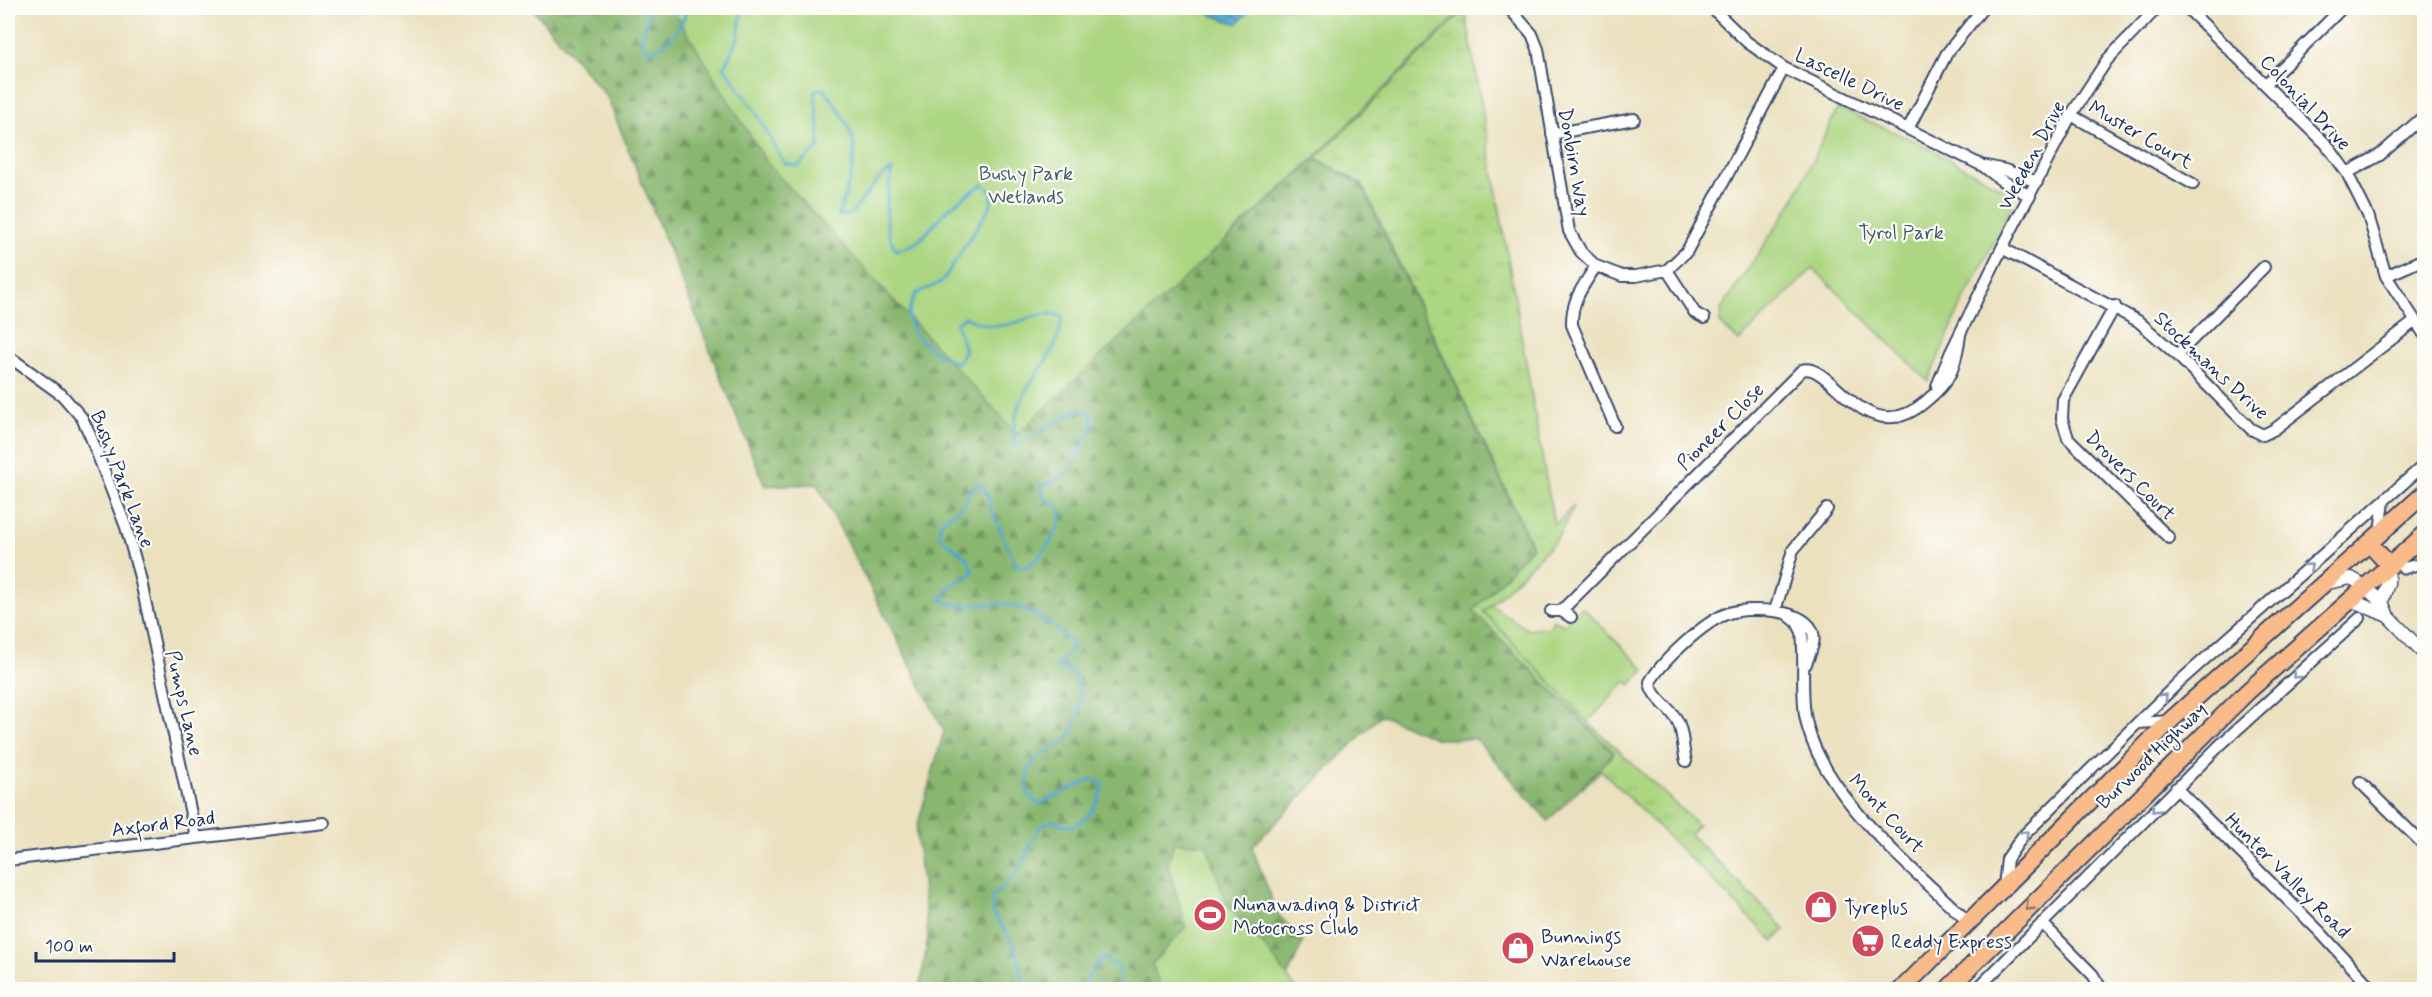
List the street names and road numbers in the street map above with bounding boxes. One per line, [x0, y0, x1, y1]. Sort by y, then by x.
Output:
street label: Lascelle Drive [1790, 42, 1909, 119]
street label: Colonial Drive [2253, 49, 2357, 157]
street label: Muster Court [2083, 94, 2198, 176]
street label: Weeden Drive [1992, 96, 2073, 215]
street label: Donbirn Way [1551, 106, 1596, 219]
street label: Stockmans Drive [2148, 306, 2274, 427]
street label: Pioneer Close [1671, 377, 1771, 477]
street label: Bushy Park Lane [83, 407, 160, 552]
street label: Drovers Court [2079, 425, 2181, 527]
street label: Pumps Lane [158, 648, 209, 759]
street label: Burwood Highway [2091, 696, 2214, 817]
street label: Mont Court [1842, 768, 1930, 860]
street label: Axford Road [110, 805, 217, 846]
street label: Hunter Valley Road [2218, 807, 2356, 945]

